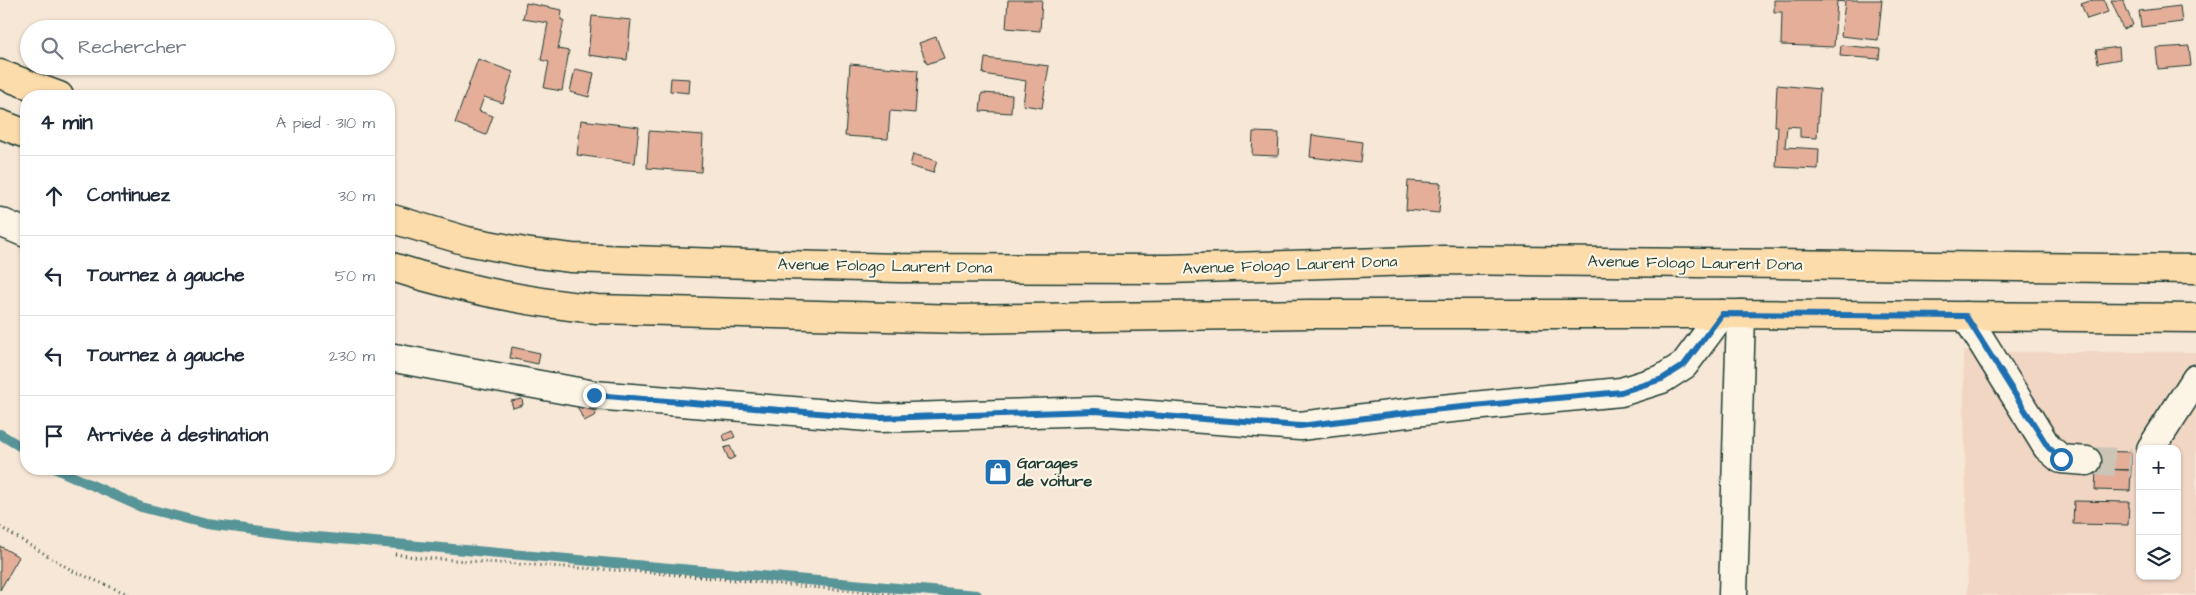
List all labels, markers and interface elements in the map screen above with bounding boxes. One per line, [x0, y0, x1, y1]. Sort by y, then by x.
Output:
search box [20, 20, 395, 75]
icon: search [38, 34, 66, 62]
text: Rechercher [78, 34, 186, 61]
text: 4 min [40, 108, 93, 137]
text: À pied · 310 m [276, 112, 375, 134]
icon: ahead [40, 182, 68, 210]
text: Continuez [87, 182, 170, 209]
text: 30 m [338, 185, 375, 207]
street label: Avenue Fologo Laurent Dona [1182, 250, 1398, 281]
street label: Avenue Fologo Laurent Dona [1587, 250, 1803, 277]
street label: Avenue Fologo Laurent Dona [777, 253, 993, 280]
icon: left [40, 262, 68, 290]
text: Tournez à gauche [87, 262, 245, 289]
text: 50 m [335, 265, 375, 287]
icon: left [40, 342, 68, 370]
text: Tournez à gauche [87, 342, 245, 369]
text: 230 m [329, 345, 375, 367]
route end [583, 384, 606, 407]
icon: arrive [40, 422, 68, 450]
text: Arrivée à destination [87, 422, 268, 449]
map controls [2136, 445, 2181, 580]
button: + [2136, 445, 2181, 490]
route start [2050, 448, 2073, 471]
place label: Garages de voiture [1016, 452, 1092, 492]
shop icon: Garages de voiture [983, 457, 1013, 487]
button: − [2136, 490, 2181, 535]
button: layers [2136, 535, 2181, 580]

